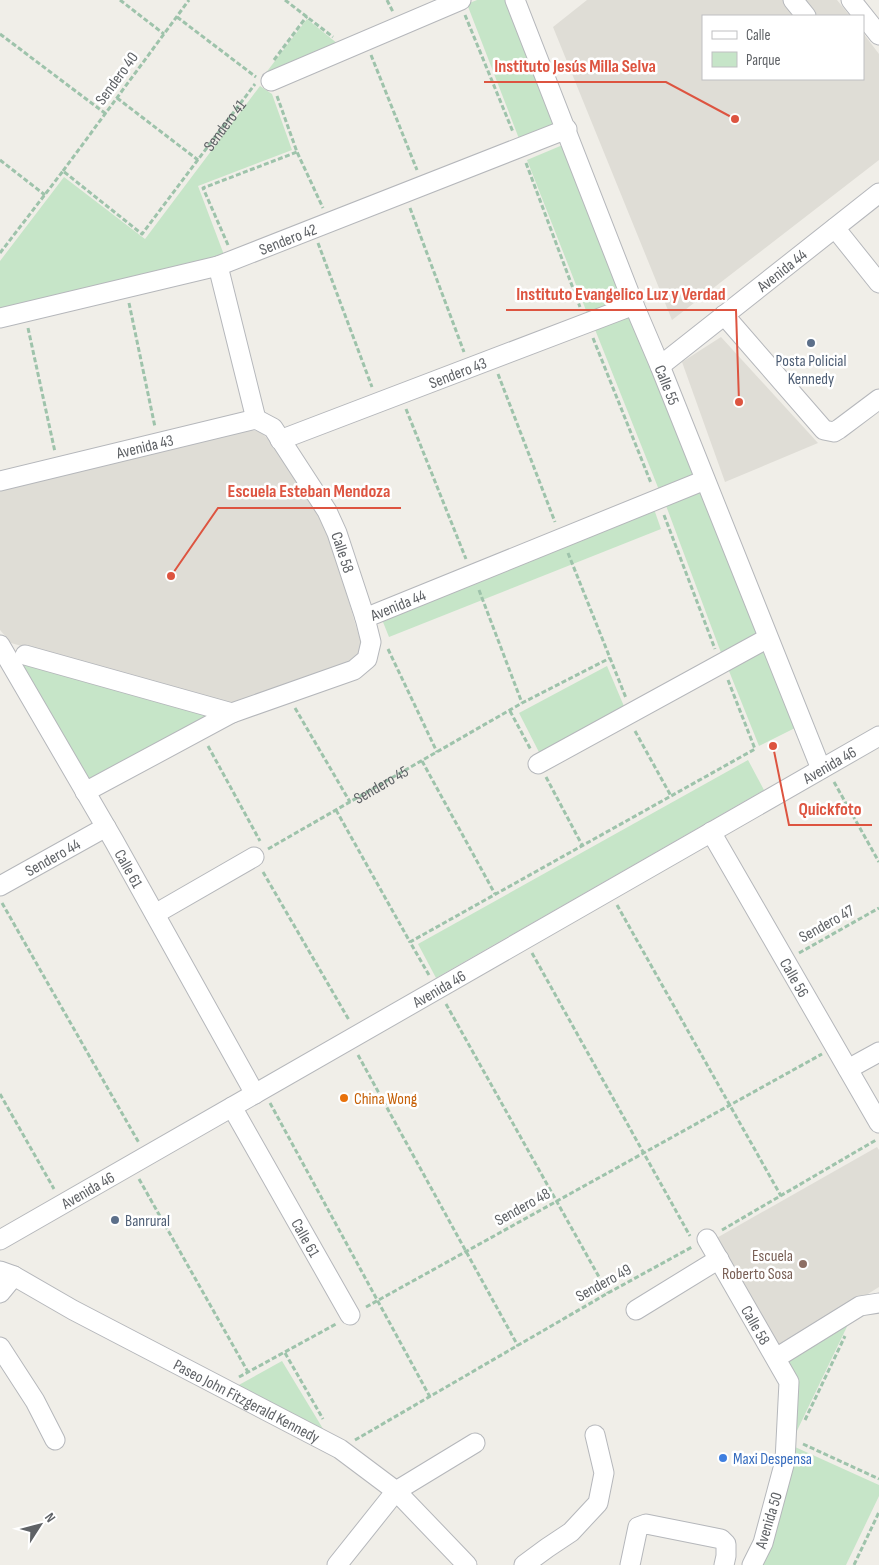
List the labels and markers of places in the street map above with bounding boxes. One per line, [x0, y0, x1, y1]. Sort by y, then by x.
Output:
callout: Instituto Jesús Milla Selva [484, 49, 666, 82]
callout: Instituto Evangelico Luz y Verdad [506, 277, 736, 310]
marker: Posta Policial Kennedy [805, 337, 817, 349]
place label: Posta Policial Kennedy [776, 352, 846, 389]
callout: Escuela Esteban Mendoza [218, 475, 401, 508]
callout: Quickfoto [789, 792, 872, 825]
place label: China Wong [354, 1090, 417, 1109]
marker: China Wong [338, 1092, 350, 1104]
place label: Banrural [125, 1212, 170, 1231]
marker: Banrural [109, 1214, 121, 1226]
place label: Escuela Roberto Sosa [722, 1247, 793, 1284]
marker: Escuela Roberto Sosa [797, 1258, 809, 1270]
place label: Maxi Despensa [733, 1450, 812, 1469]
marker: Maxi Despensa [717, 1452, 729, 1464]

